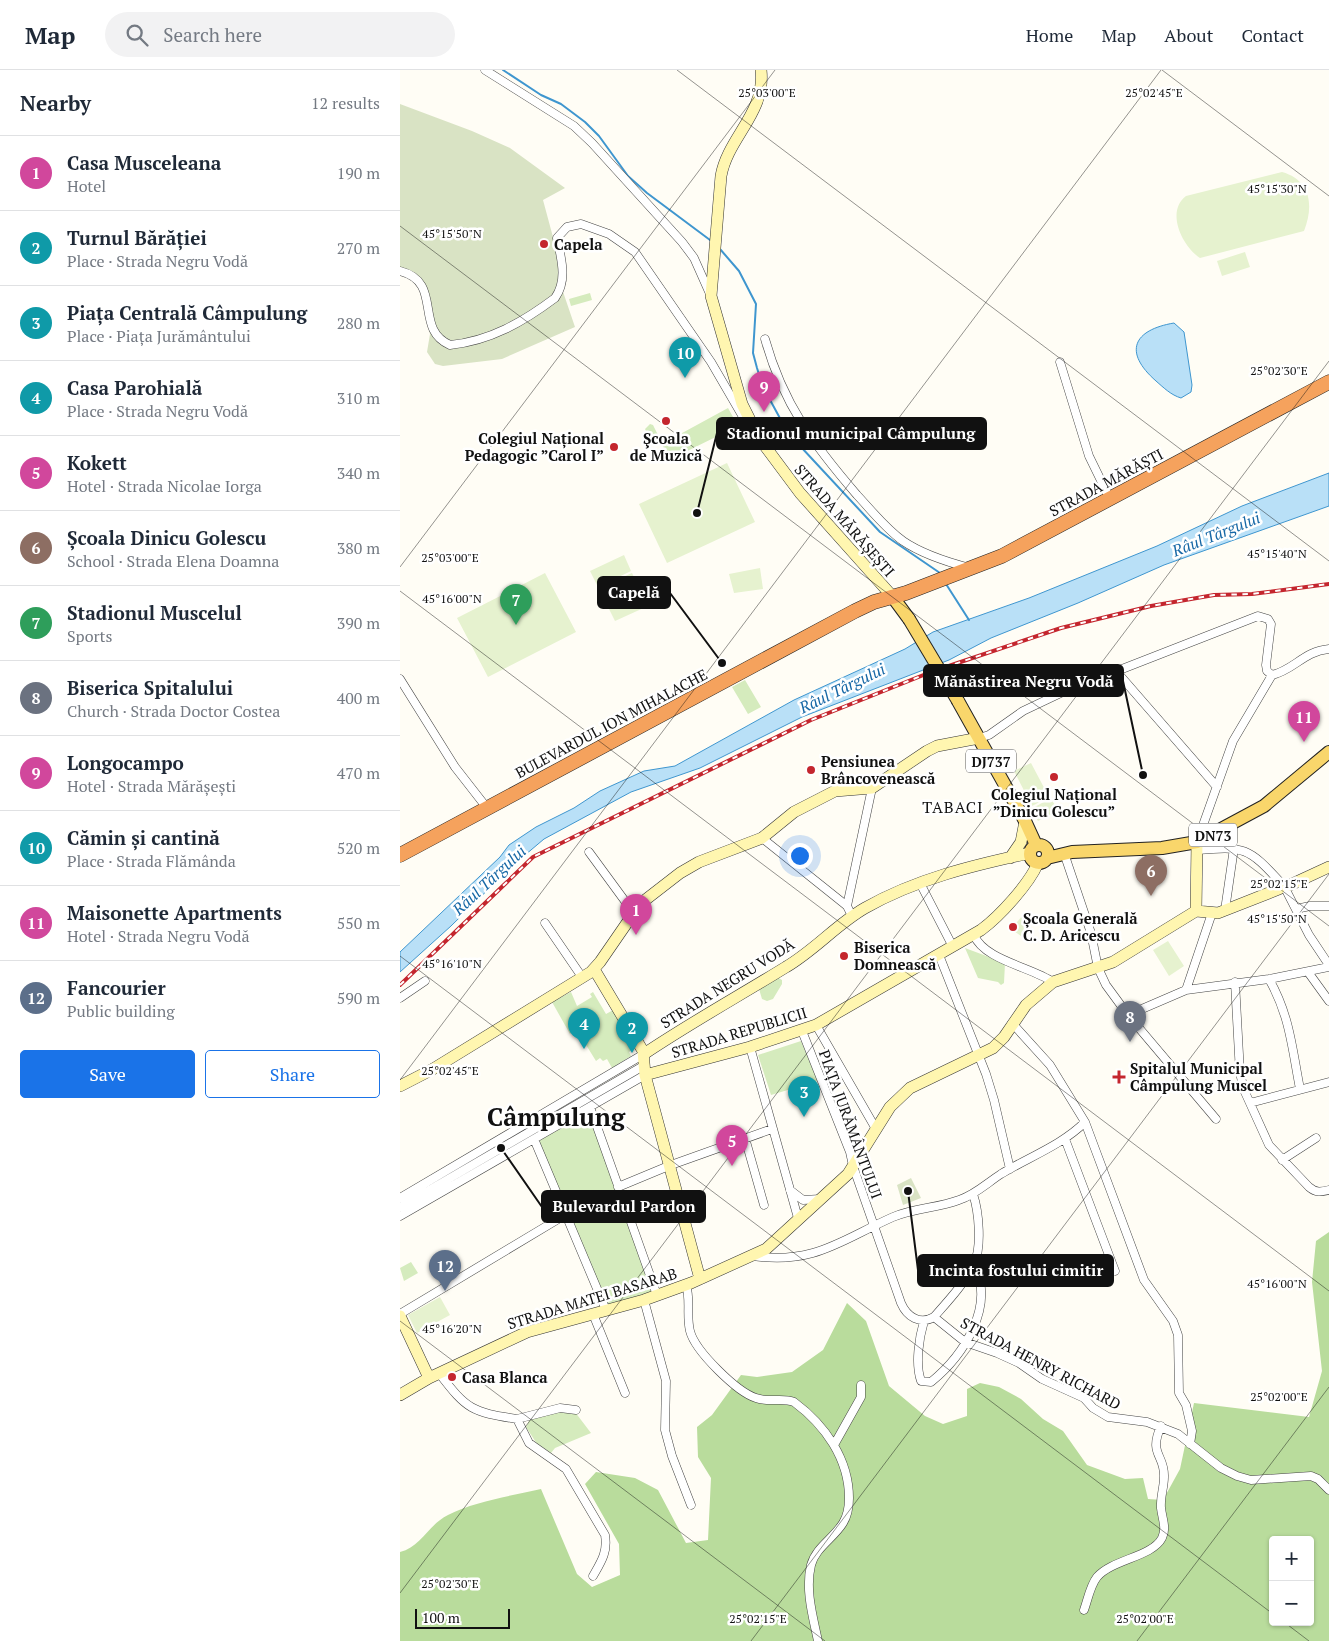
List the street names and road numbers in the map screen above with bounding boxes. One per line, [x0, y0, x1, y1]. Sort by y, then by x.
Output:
street label: STRADA MĂRĂȘTI [1046, 444, 1167, 521]
street label: STRADA MĂRĂȘEȘTI [790, 459, 899, 581]
street label: BULEVARDUL ION MIHALACHE [511, 664, 711, 782]
road number: DJ737 [966, 749, 1016, 772]
road number: DN73 [1189, 824, 1237, 846]
street label: STRADA NEGRU VODĂ [656, 933, 798, 1032]
street label: STRADA REPUBLICII [669, 1002, 809, 1062]
street label: PIAȚA JURĂMÂNTULUI [814, 1047, 887, 1202]
street label: STRADA MATEI BASARAB [505, 1263, 679, 1333]
street label: STRADA HENRY RICHARD [957, 1312, 1125, 1414]

